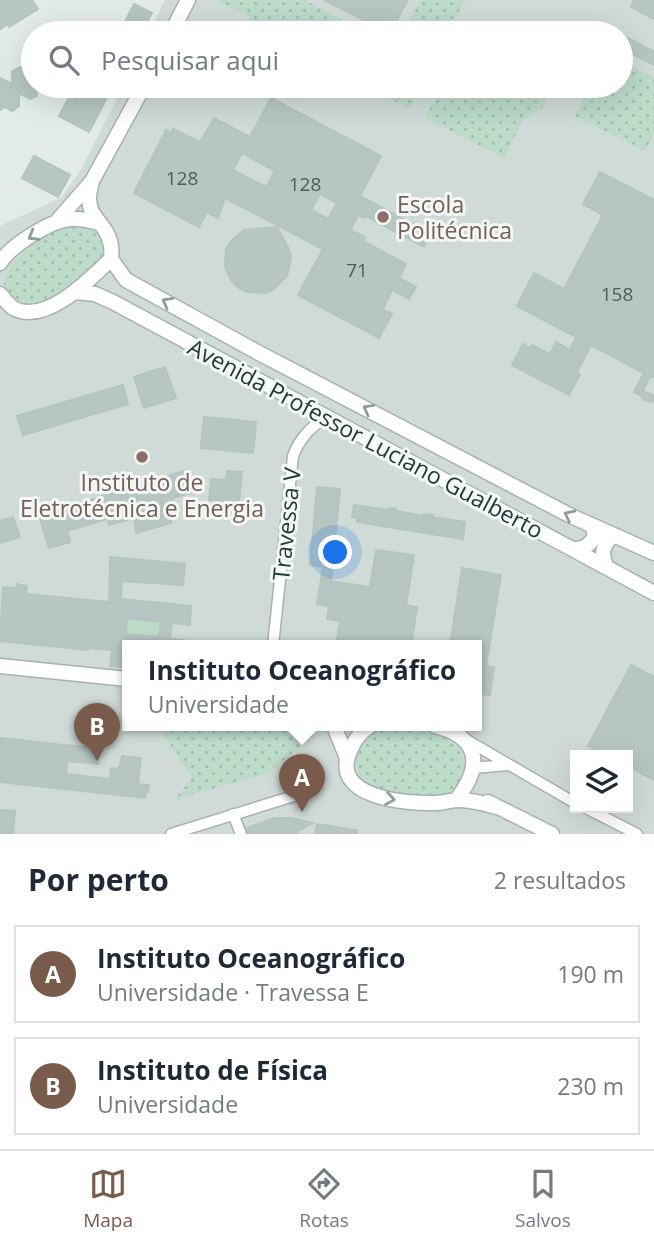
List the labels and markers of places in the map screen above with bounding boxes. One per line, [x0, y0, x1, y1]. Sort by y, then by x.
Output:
place label: Escola Politécnica [397, 188, 512, 246]
marker: Escola Politécnica [375, 209, 391, 225]
marker: Instituto de Eletrotécnica e Energia [134, 449, 150, 465]
place label: Instituto de Eletrotécnica e Energia [20, 466, 264, 524]
pin: B [74, 703, 120, 761]
pin: A [279, 754, 325, 812]

